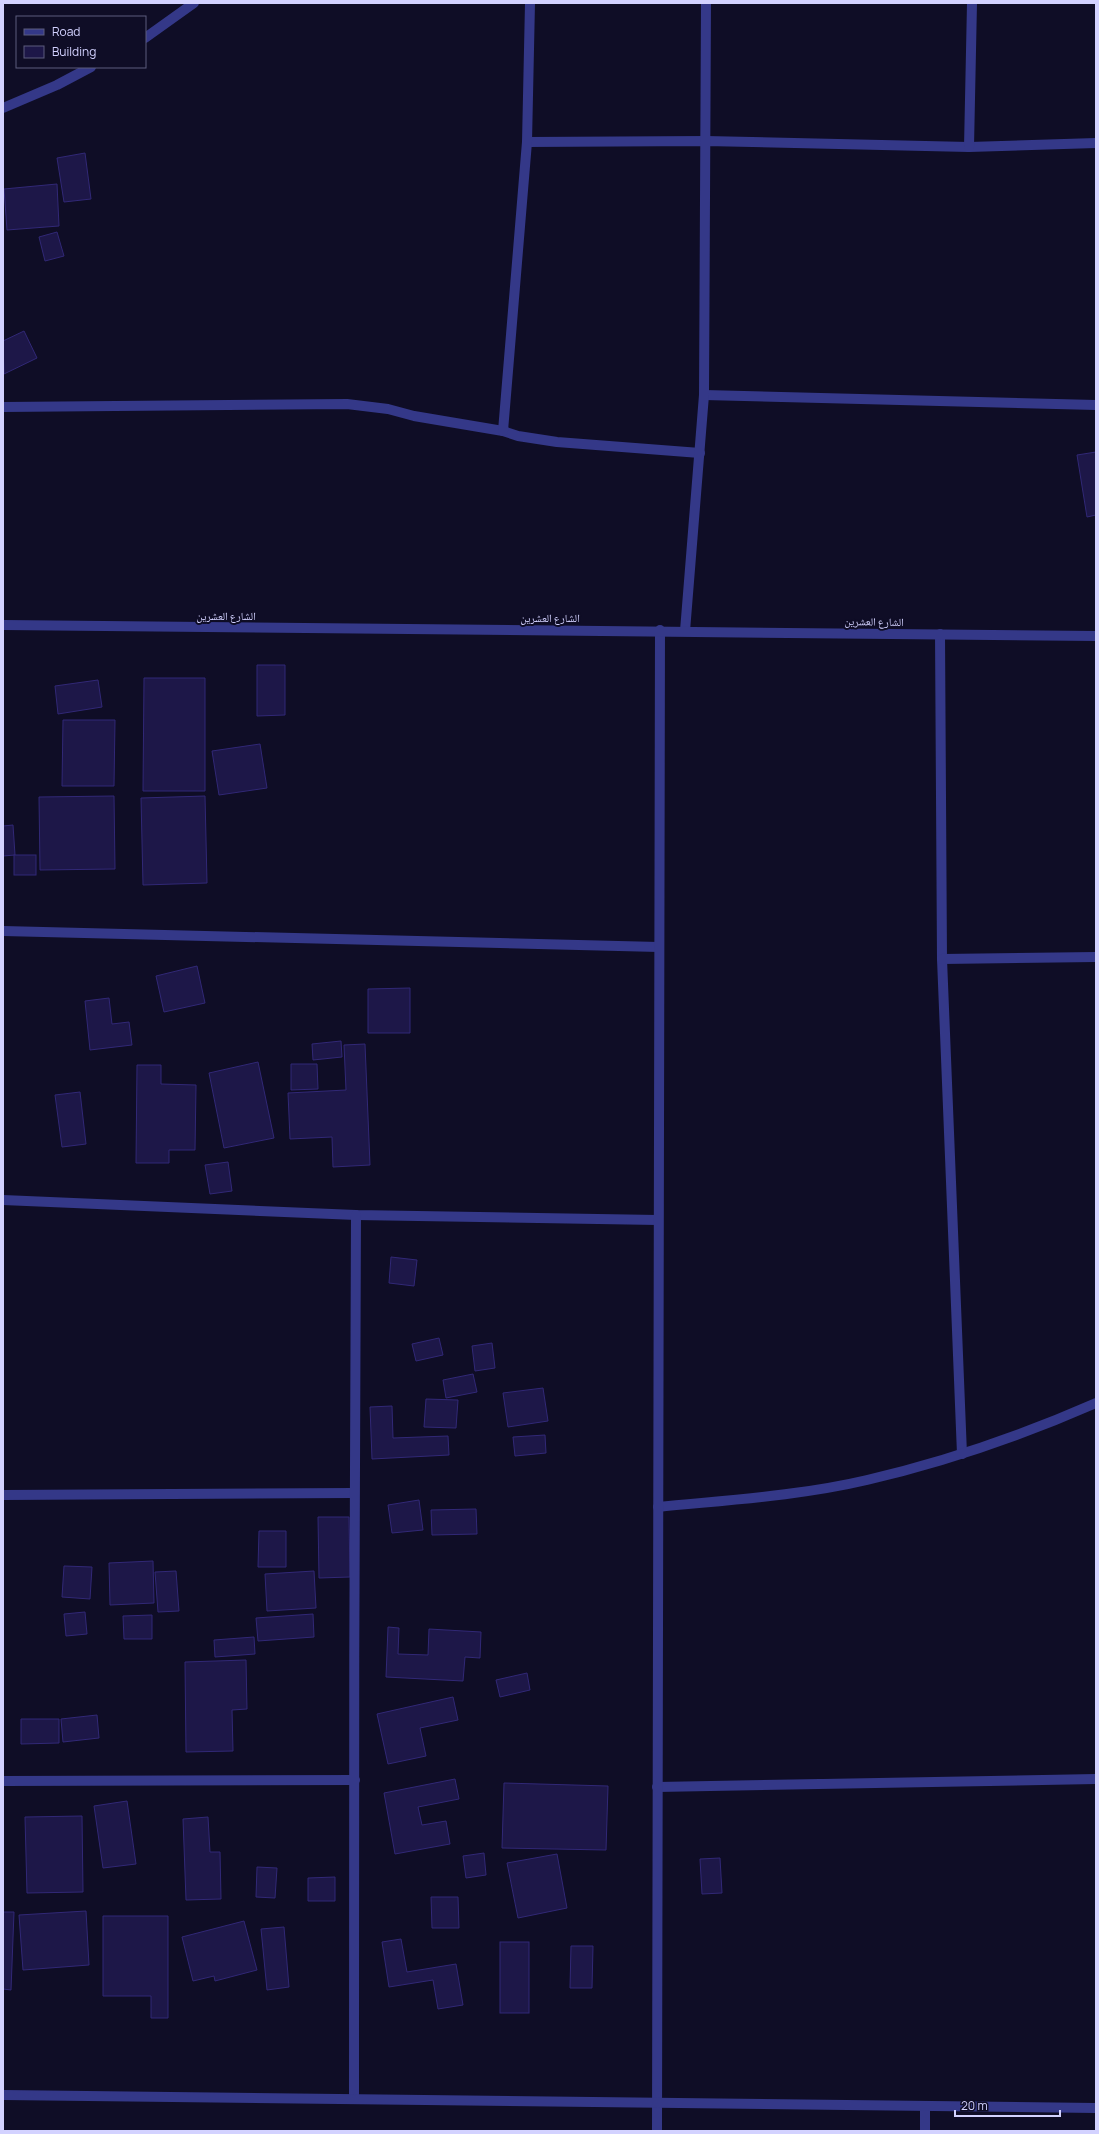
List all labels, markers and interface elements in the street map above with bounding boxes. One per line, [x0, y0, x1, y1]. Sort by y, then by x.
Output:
legend [16, 16, 146, 68]
text: Road [52, 23, 80, 40]
text: Building [52, 43, 96, 60]
street label: الشارع العشرين [196, 608, 256, 623]
street label: الشارع العشرين [520, 610, 580, 625]
street label: الشارع العشرين [844, 613, 904, 629]
scale bar [955, 2092, 1060, 2118]
text: 20 m [961, 2097, 988, 2114]

